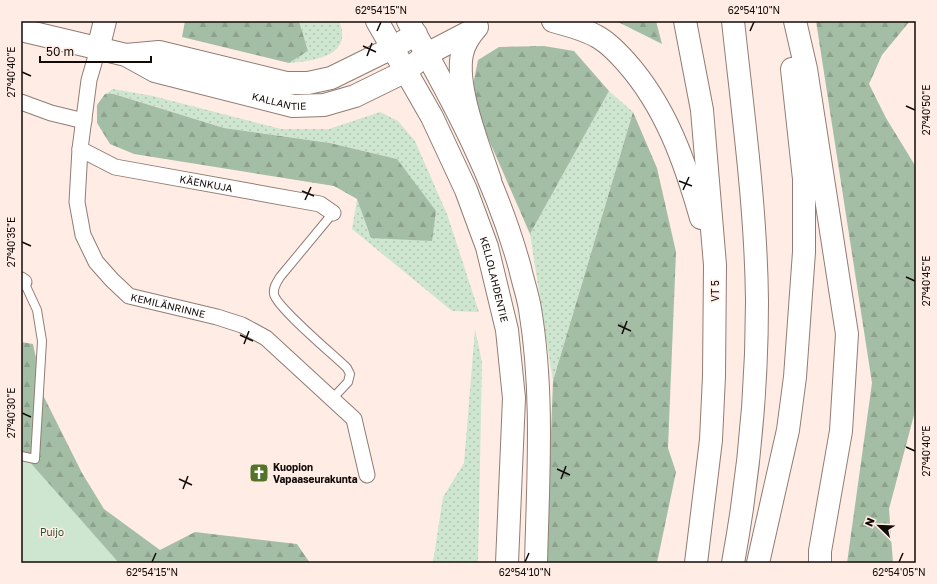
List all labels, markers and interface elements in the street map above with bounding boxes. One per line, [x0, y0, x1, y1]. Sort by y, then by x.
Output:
text: 62°54'15"N [355, 4, 407, 16]
text: 62°54'10"N [728, 4, 780, 16]
scale bar [40, 38, 151, 64]
text: 50 m [46, 44, 74, 59]
text: 27°40'40"E [5, 47, 17, 97]
text: 27°40'50"E [920, 85, 932, 135]
street label: KALLANTIE [251, 90, 306, 112]
street label: KÄENKUJA [179, 173, 234, 194]
text: 27°40'35"E [5, 217, 17, 267]
street label: KELLOLAHDENTIE [478, 235, 511, 323]
text: 27°40'45"E [920, 256, 932, 306]
street label: VT 5 [709, 280, 721, 302]
street label: KEMILÄNRINNE [129, 291, 207, 320]
text: 27°40'30"E [5, 388, 17, 438]
text: 27°40'40"E [920, 426, 932, 476]
place label: Kuopion Vapaaseurakunta [273, 461, 358, 485]
church icon: Kuopion Vapaaseurakunta [248, 462, 270, 484]
north arrow [859, 506, 899, 546]
text: N [862, 516, 877, 528]
park label: Puijo [40, 526, 64, 538]
text: 62°54'15"N [126, 566, 178, 578]
text: 62°54'10"N [499, 566, 551, 578]
text: 62°54'05"N [872, 566, 926, 578]

